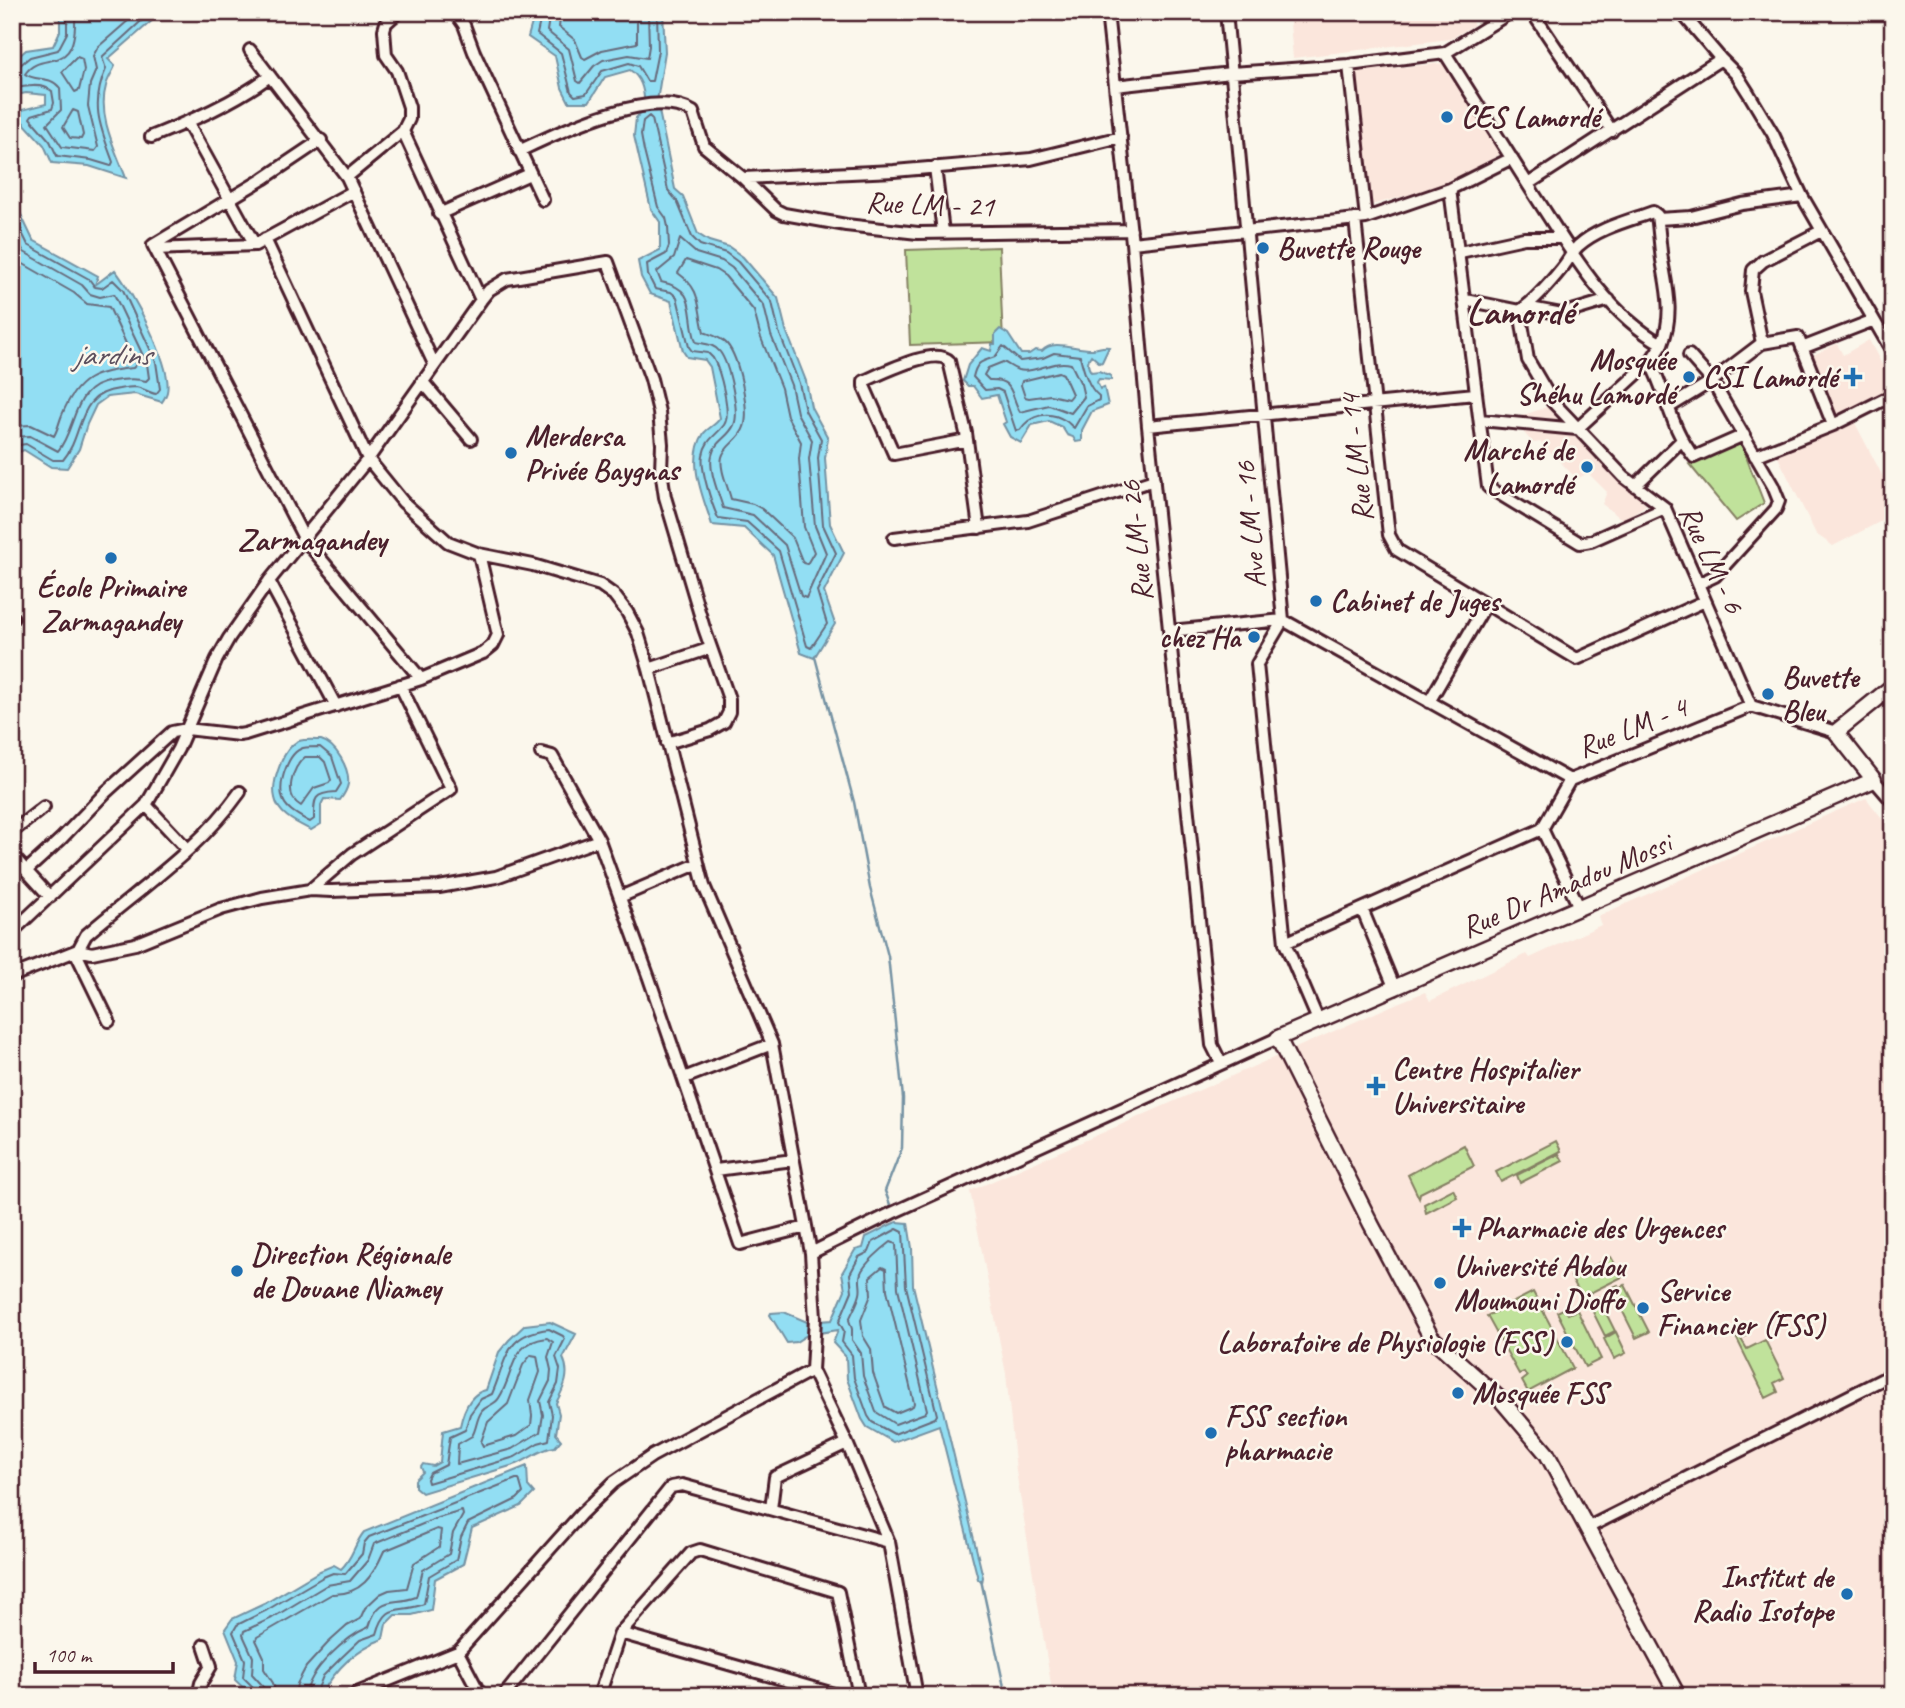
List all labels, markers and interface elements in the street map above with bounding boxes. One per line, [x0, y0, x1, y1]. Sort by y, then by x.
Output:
place label: CES Lamordé [1461, 98, 1603, 136]
marker: CES Lamordé [1439, 109, 1455, 125]
street label: Rue LM - 21 [865, 183, 996, 225]
place label: Buvette Rouge [1277, 229, 1422, 267]
marker: Buvette Rouge [1255, 240, 1271, 256]
district label: Lamordé [1467, 288, 1579, 335]
water label: jardins [70, 334, 155, 375]
place label: Mosquée Shéhu Lamordé [1516, 341, 1679, 413]
place label: CSI Lamordé [1703, 358, 1841, 396]
marker: CSI Lamordé [1843, 367, 1863, 387]
marker: Mosquée Shéhu Lamordé [1681, 369, 1697, 385]
street label: Rue LM - 14 [1330, 390, 1382, 524]
place label: Merdersa Privée Baygnas [525, 417, 682, 489]
place label: Marché de Lamordé [1463, 431, 1577, 503]
marker: Merdersa Privée Baygnas [503, 445, 519, 461]
street label: Ave LM - 16 [1225, 458, 1274, 590]
marker: Marché de Lamordé [1579, 459, 1595, 475]
street label: Rue LM- 26 [1111, 477, 1161, 603]
street label: Rue LM - 6 [1670, 499, 1754, 620]
district label: Zarmagandey [238, 519, 389, 560]
marker: École Primaire Zarmagandey [103, 550, 119, 566]
place label: École Primaire Zarmagandey [37, 568, 187, 640]
place label: Cabinet de Juges [1330, 582, 1503, 620]
marker: Cabinet de Juges [1308, 593, 1324, 609]
place label: chez Ha [1159, 618, 1243, 656]
marker: chez Ha [1246, 629, 1262, 645]
place label: Buvette Bleu [1782, 658, 1861, 730]
marker: Buvette Bleu [1760, 686, 1776, 702]
street label: Rue LM - 4 [1572, 687, 1695, 766]
street label: Rue Dr Amadou Mossi [1455, 822, 1680, 946]
place label: Centre Hospitalier Universitaire [1392, 1050, 1581, 1122]
marker: Centre Hospitalier Universitaire [1366, 1076, 1386, 1096]
place label: Pharmacie des Urgences [1476, 1209, 1727, 1247]
marker: Pharmacie des Urgences [1454, 1220, 1470, 1236]
place label: Direction Régionale de Douane Niamey [251, 1235, 453, 1307]
place label: Université Abdou Moumouni Dioffo [1454, 1247, 1628, 1319]
marker: Direction Régionale de Douane Niamey [229, 1263, 245, 1279]
place label: Service Financier (FSS) [1657, 1272, 1827, 1344]
marker: Université Abdou Moumouni Dioffo [1432, 1275, 1448, 1291]
marker: Service Financier (FSS) [1635, 1300, 1651, 1316]
place label: Laboratoire de Physiologie (FSS) [1217, 1323, 1555, 1361]
marker: Laboratoire de Physiologie (FSS) [1559, 1334, 1575, 1350]
place label: Mosquée FSS [1472, 1374, 1612, 1412]
marker: Mosquée FSS [1450, 1385, 1466, 1401]
place label: FSS section pharmacie [1225, 1397, 1348, 1469]
marker: FSS section pharmacie [1203, 1425, 1219, 1441]
place label: Institut de Radio Isotope [1692, 1558, 1835, 1630]
marker: Institut de Radio Isotope [1839, 1586, 1855, 1602]
scale bar [35, 1631, 173, 1675]
text: 100 m [46, 1642, 93, 1668]

